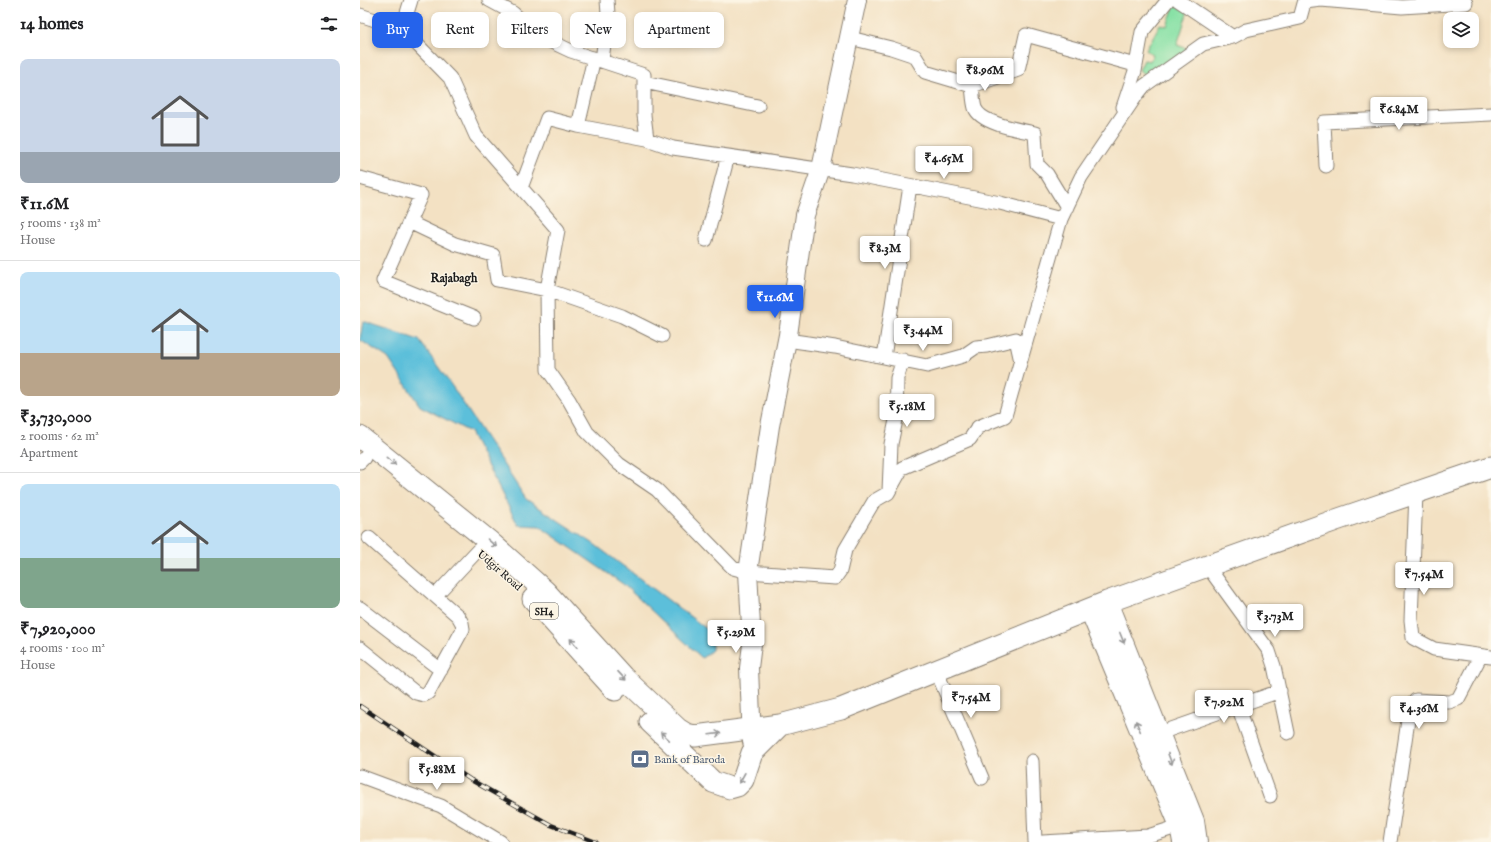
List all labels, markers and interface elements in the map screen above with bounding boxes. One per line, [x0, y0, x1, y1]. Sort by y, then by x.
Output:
chip: Buy [372, 12, 423, 48]
chip: Rent [431, 12, 489, 48]
chip: Filters [497, 12, 562, 48]
chip: New [570, 12, 626, 48]
chip: Apartment [634, 12, 724, 48]
map controls [1443, 12, 1479, 48]
button: layers [1443, 12, 1479, 48]
icon: filters [318, 13, 340, 35]
text: 14 homes [20, 14, 83, 35]
pin: ₹8.96M [952, 58, 1018, 92]
text: ₹8.96M [966, 62, 1004, 79]
icon: home [144, 85, 216, 157]
pin: ₹6.84M [1366, 97, 1432, 131]
text: ₹6.84M [1379, 101, 1419, 118]
pin: ₹4.65M [911, 146, 977, 180]
text: ₹4.65M [924, 150, 964, 167]
text: ₹11.6M [20, 194, 69, 215]
text: 5 rooms · 138 m² [20, 215, 101, 232]
text: House [20, 232, 55, 249]
pin: ₹8.3M [857, 236, 913, 270]
text: ₹8.3M [869, 240, 901, 257]
district label: Rajabagh [431, 271, 478, 287]
pin: ₹11.6M [742, 285, 808, 319]
text: ₹11.6M [756, 289, 794, 306]
icon: home [144, 298, 216, 370]
pin: ₹3.44M [890, 318, 956, 352]
text: ₹3.44M [903, 322, 943, 339]
pin: ₹5.18M [874, 394, 940, 428]
text: ₹5.18M [888, 398, 926, 415]
text: ₹3,730,000 [20, 407, 92, 428]
text: 2 rooms · 62 m² [20, 428, 99, 445]
text: Apartment [20, 445, 78, 462]
one-way arrow [385, 457, 396, 466]
icon: home [144, 510, 216, 582]
one-way arrow [486, 539, 497, 548]
street label: Udgir Road [474, 547, 525, 594]
pin: ₹7.54M [1391, 562, 1457, 596]
text: ₹7.54M [1404, 566, 1444, 583]
road number: SH4 [530, 603, 558, 619]
pin: ₹3.73M [1242, 604, 1308, 638]
text: ₹3.73M [1256, 608, 1294, 625]
text: ₹7,920,000 [20, 619, 96, 640]
pin: ₹5.29M [703, 620, 769, 654]
text: ₹5.29M [717, 624, 755, 641]
one-way arrow [1119, 632, 1126, 644]
one-way arrow [569, 638, 578, 649]
text: 4 rooms · 100 m² [20, 640, 105, 657]
text: House [20, 657, 55, 674]
one-way arrow [617, 670, 626, 680]
pin: ₹7.54M [938, 685, 1004, 719]
text: ₹7.54M [951, 689, 991, 706]
pin: ₹7.92M [1191, 690, 1257, 724]
text: ₹7.92M [1204, 694, 1244, 711]
pin: ₹4.36M [1386, 696, 1452, 730]
text: ₹4.36M [1399, 700, 1439, 717]
one-way arrow [1134, 720, 1141, 732]
one-way arrow [708, 730, 721, 738]
one-way arrow [660, 731, 670, 741]
bank icon: Bank of Baroda [629, 748, 651, 770]
place label: Bank of Baroda [654, 753, 725, 767]
one-way arrow [1167, 753, 1175, 765]
pin: ₹5.88M [404, 757, 470, 791]
text: ₹5.88M [418, 761, 456, 778]
one-way arrow [738, 772, 745, 784]

